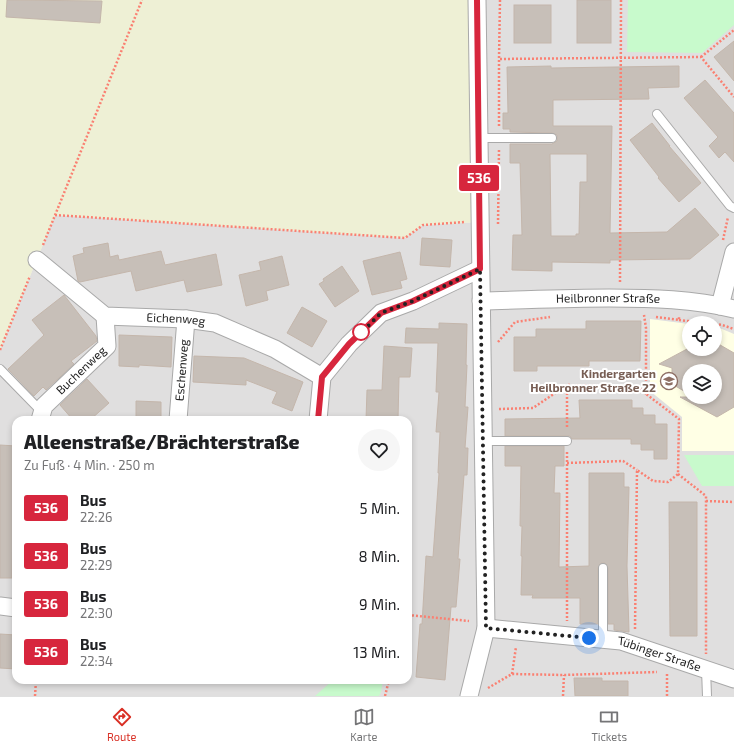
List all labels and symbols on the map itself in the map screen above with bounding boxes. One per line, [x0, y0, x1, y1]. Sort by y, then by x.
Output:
line badge: 536 [456, 165, 502, 191]
street label: Heilbronner Straße [556, 290, 660, 305]
street label: Eichenweg [146, 310, 207, 328]
unlabelled marker [352, 323, 370, 341]
street label: Eschenweg [172, 338, 190, 402]
street label: Buchenweg [53, 343, 109, 397]
place label: Kindergarten Heilbronner Straße 22 [530, 366, 656, 394]
school or university icon: Kindergarten Heilbronner Straße 22 [659, 371, 679, 391]
your location [579, 628, 599, 648]
street label: Tübinger Straße [617, 633, 703, 673]

